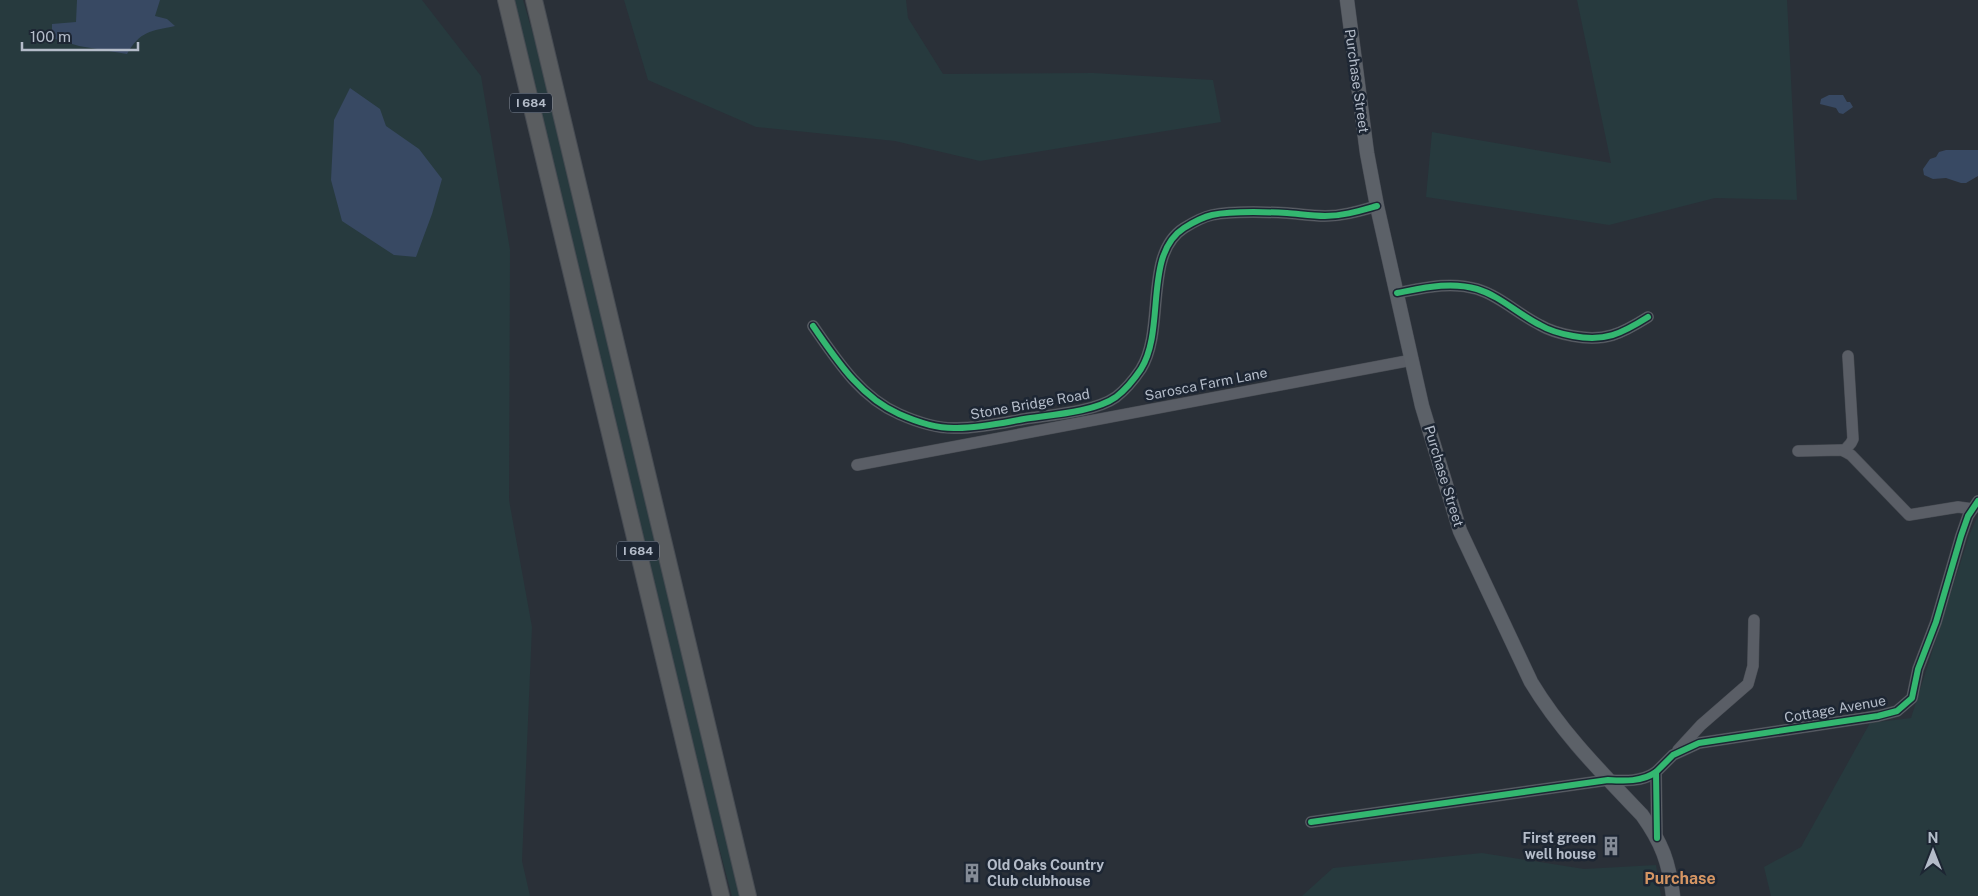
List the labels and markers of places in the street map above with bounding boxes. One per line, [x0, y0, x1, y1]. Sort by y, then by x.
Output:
place label: First green well house [1523, 830, 1596, 862]
building icon: First green well house [1600, 835, 1622, 857]
place label: Old Oaks Country Club clubhouse [987, 857, 1104, 889]
building icon: Old Oaks Country Club clubhouse [961, 862, 983, 884]

